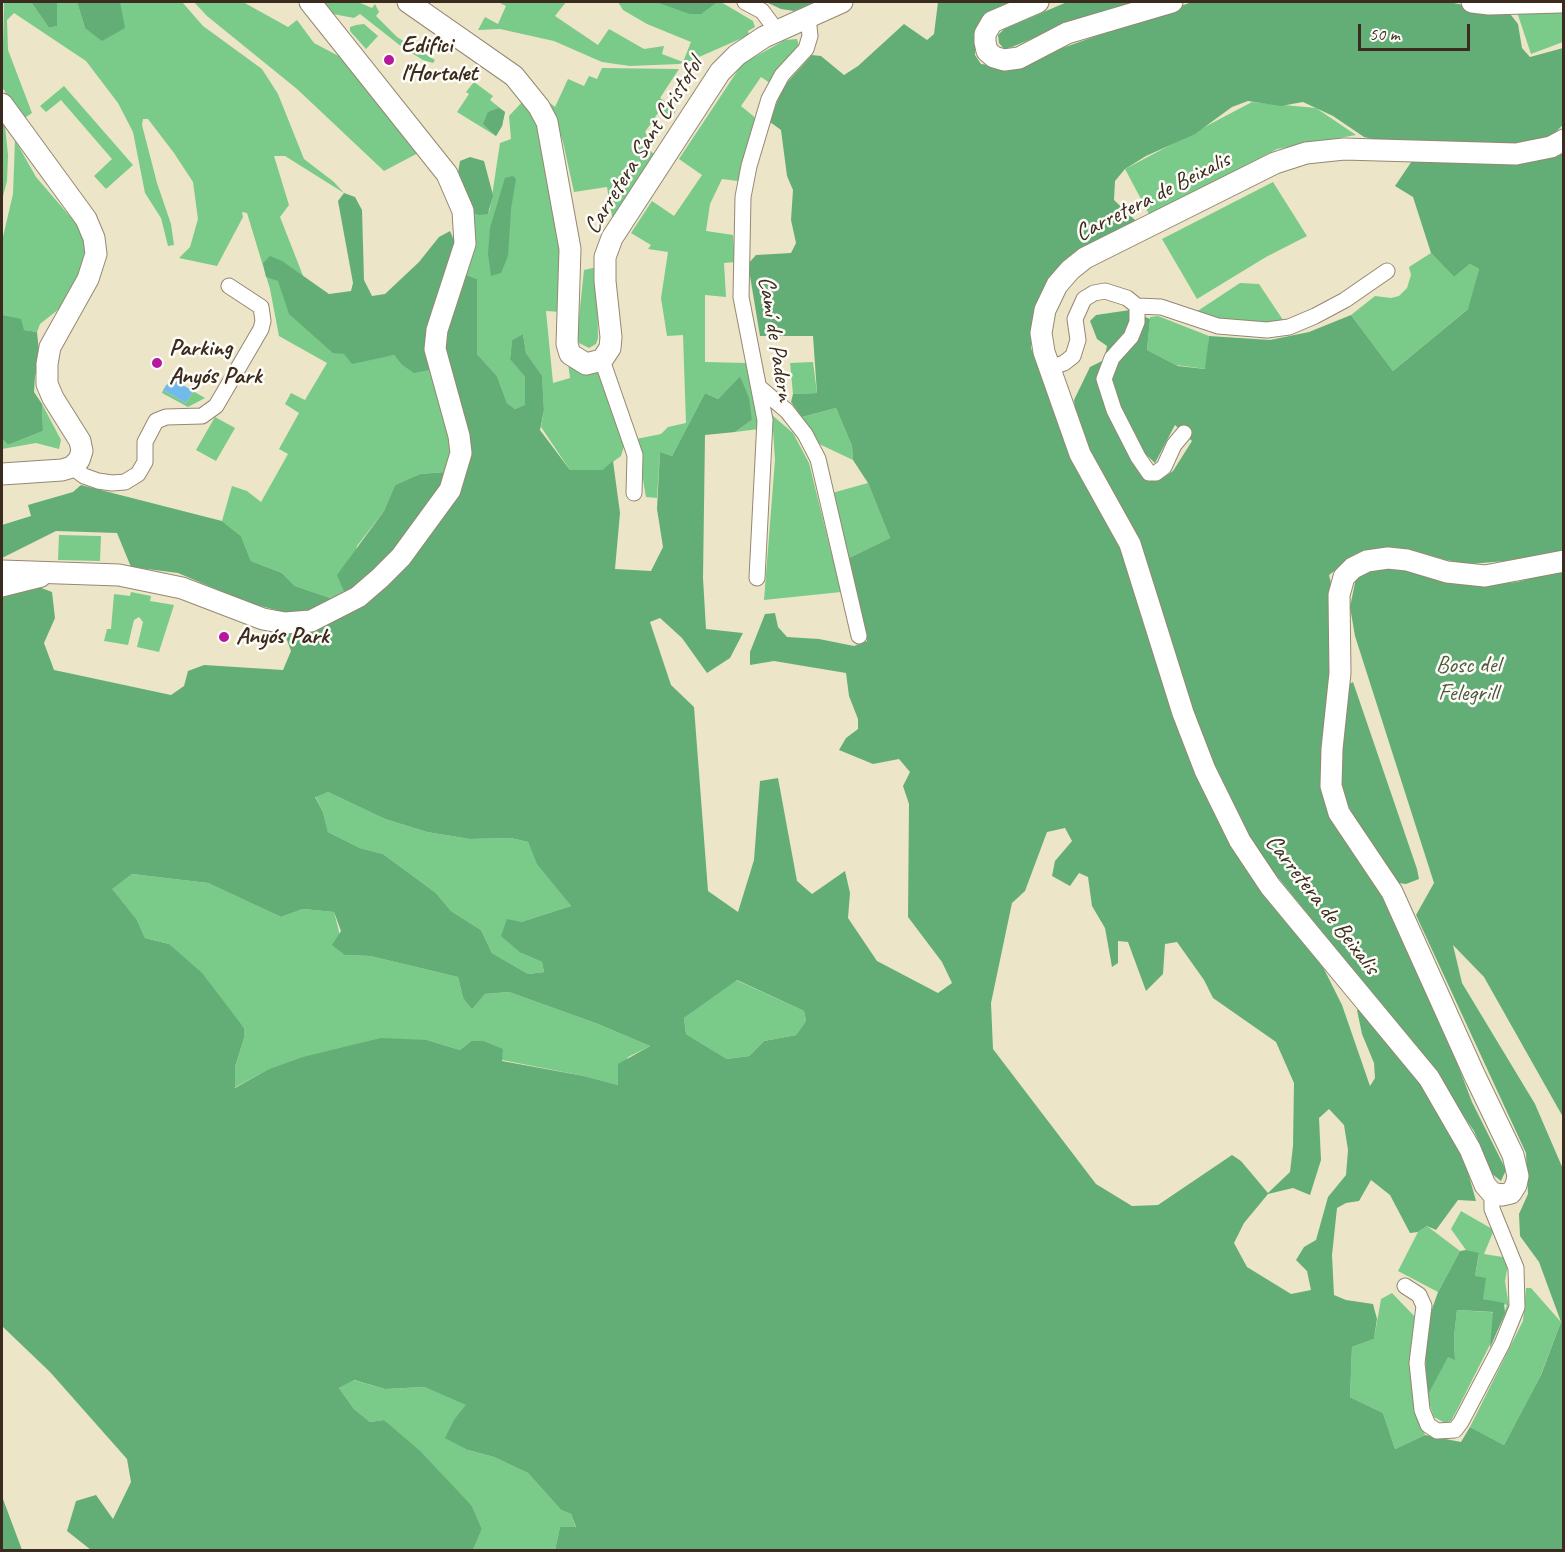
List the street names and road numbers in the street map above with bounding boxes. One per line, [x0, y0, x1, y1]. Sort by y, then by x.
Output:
street label: Carretera Sant Cristofol [578, 52, 710, 240]
street label: Carretera de Beixalis [1071, 146, 1235, 248]
street label: Camí de Padern [751, 275, 799, 403]
street label: Carretera de Beixalis [1258, 829, 1386, 981]

